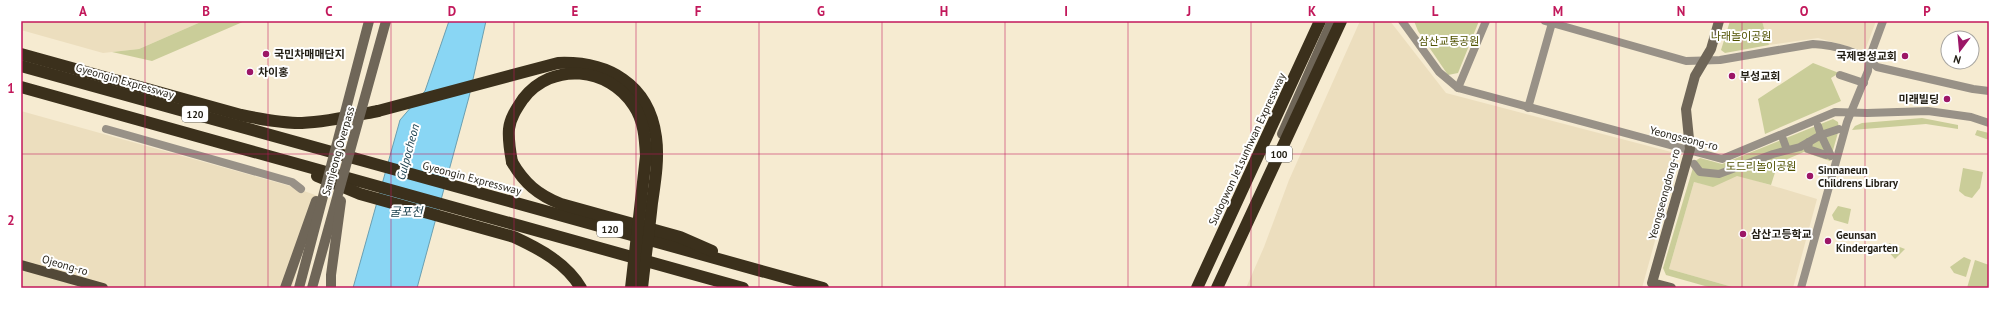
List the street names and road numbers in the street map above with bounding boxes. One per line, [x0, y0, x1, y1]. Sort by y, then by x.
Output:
street label: Gyeongin Expressway [74, 60, 177, 102]
street label: Sudogwon Je1sunhwan Expressway [1205, 70, 1289, 228]
street label: Samjeong Overpass [319, 105, 357, 197]
road number: 120 [182, 106, 208, 122]
street label: Yeongseong-ro [1648, 123, 1720, 153]
road number: 100 [1266, 146, 1292, 162]
street label: Yeongseongdong-ro [1645, 147, 1683, 241]
street label: Gyeongin Expressway [421, 158, 524, 198]
road number: 120 [597, 221, 623, 237]
street label: Ojeong-ro [40, 252, 90, 278]

